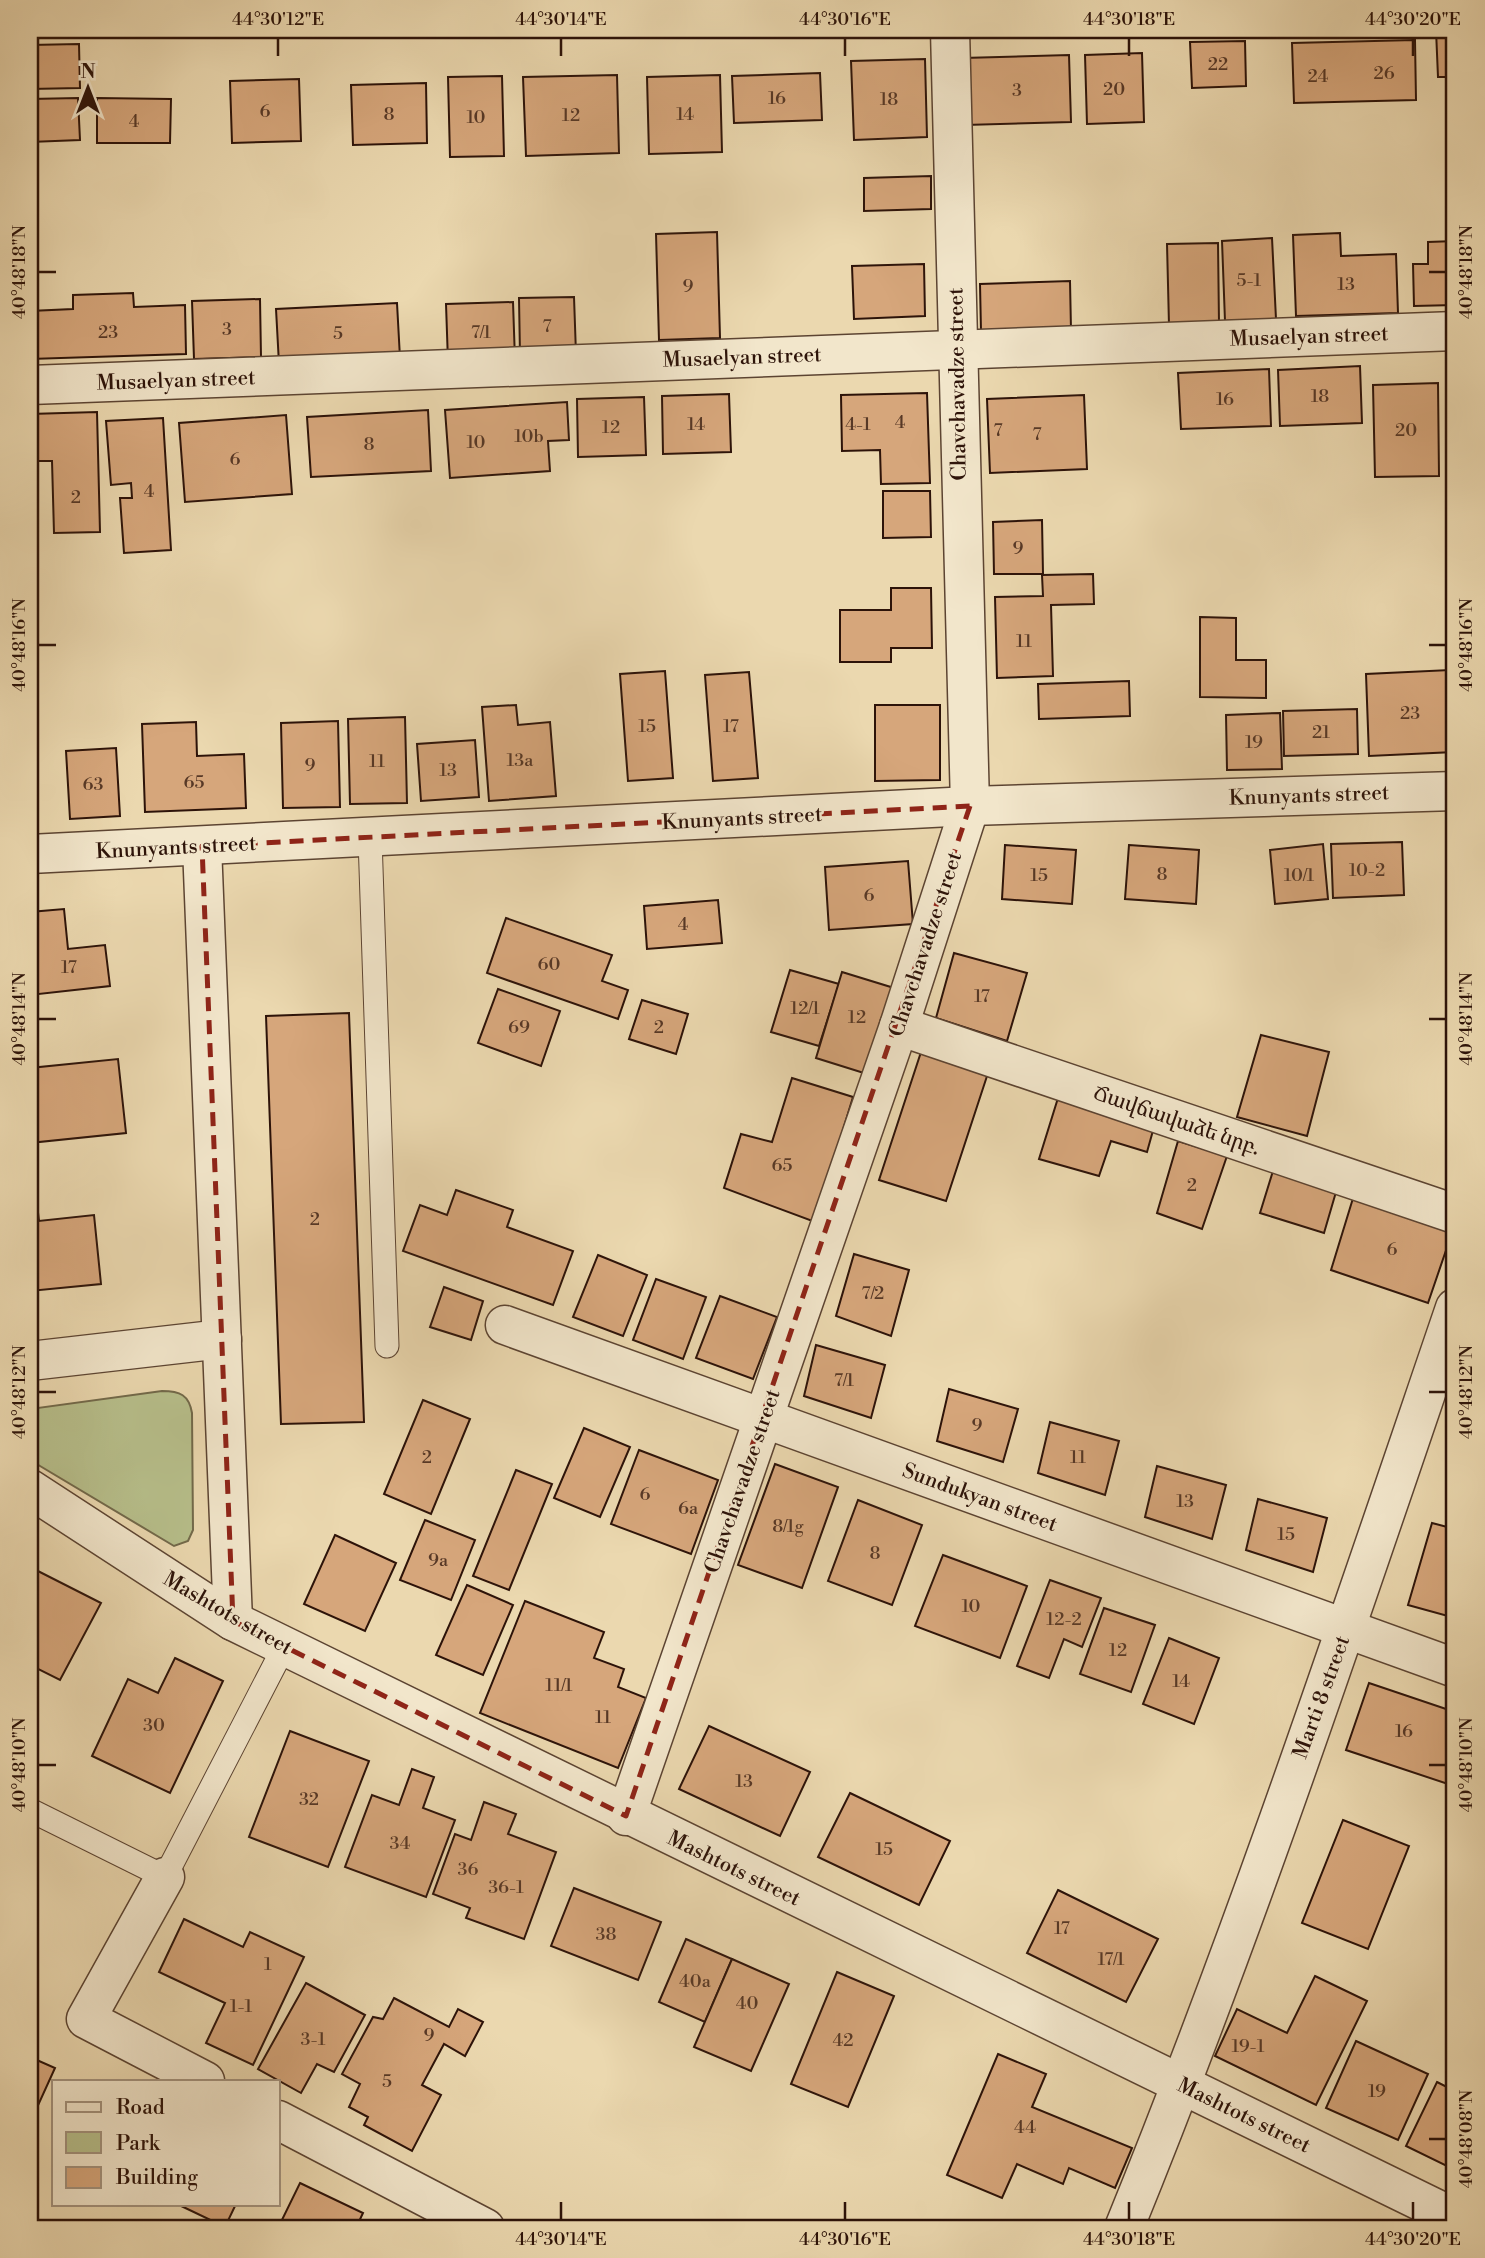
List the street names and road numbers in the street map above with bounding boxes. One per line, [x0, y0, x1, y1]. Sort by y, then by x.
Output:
street label: Chavchavadze street [943, 287, 973, 481]
street label: Musaelyan street [1229, 321, 1390, 353]
street label: Musaelyan street [662, 342, 823, 374]
street label: Musaelyan street [96, 365, 257, 397]
street label: Knunyants street [1228, 780, 1390, 812]
street label: Knunyants street [661, 802, 824, 836]
street label: Knunyants street [95, 831, 258, 865]
street label: Chavchavadze street [884, 848, 968, 1040]
street label: Ճավճավաձե նրբ. [1090, 1080, 1263, 1162]
street label: Chavchavadze street [699, 1385, 787, 1577]
street label: Sundukyan street [899, 1458, 1061, 1538]
street label: Mashtots street [158, 1566, 297, 1662]
street label: Marti 8 street [1288, 1632, 1356, 1762]
street label: Mashtots street [663, 1825, 805, 1913]
street label: Mashtots street [1173, 2072, 1315, 2160]

